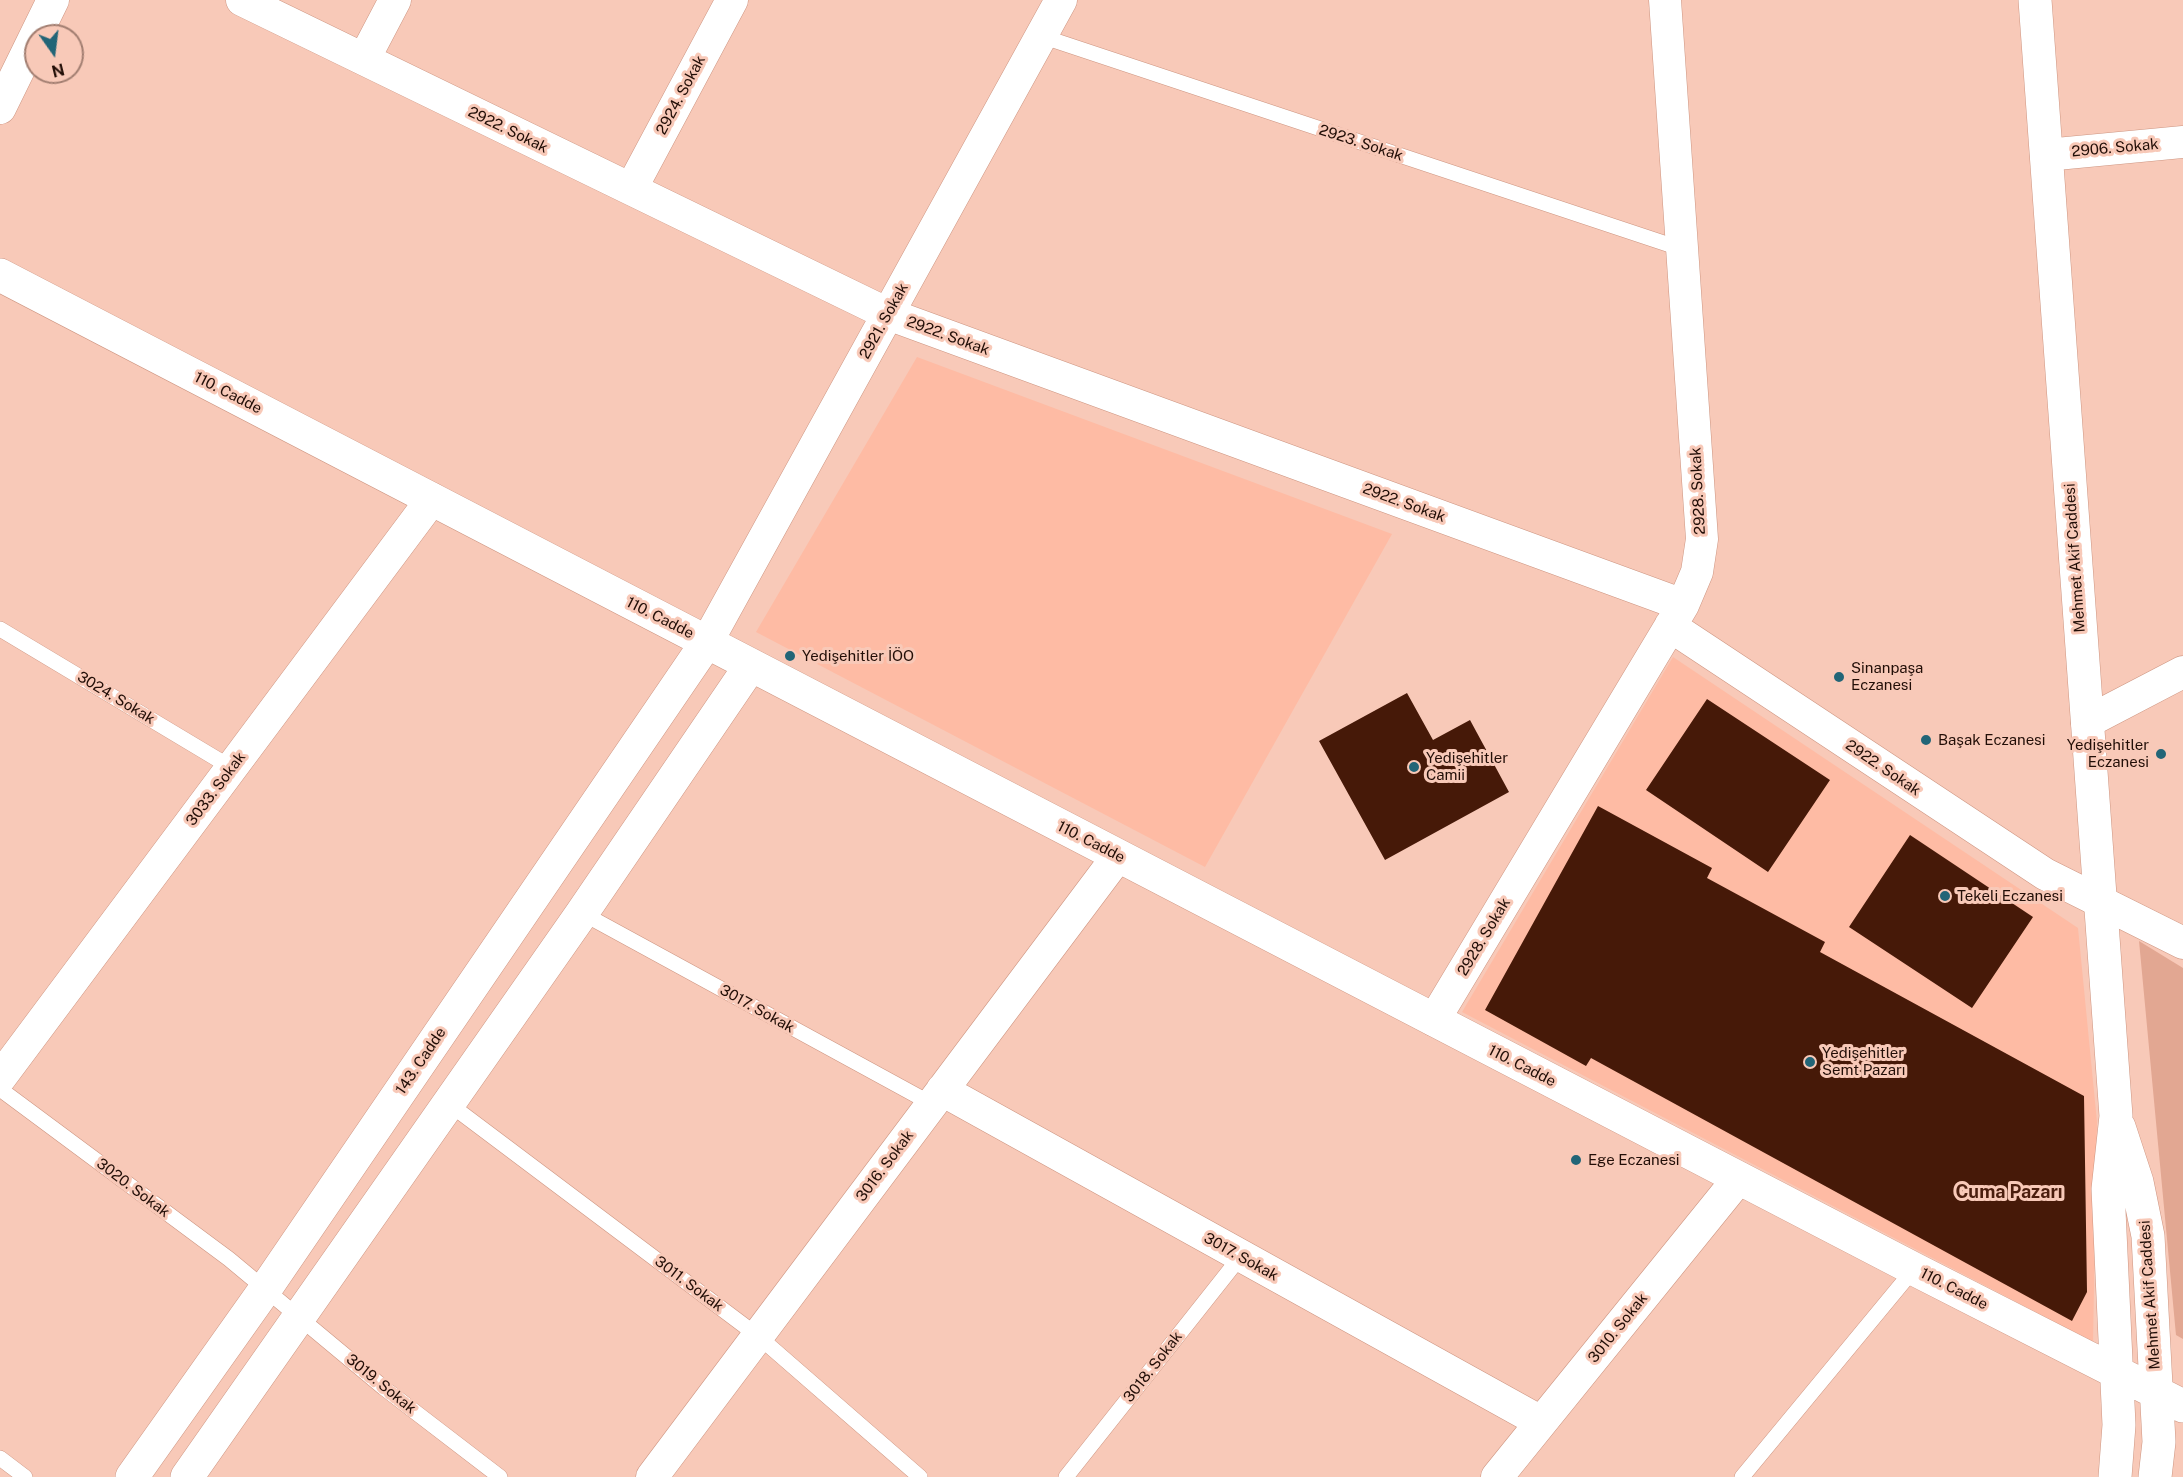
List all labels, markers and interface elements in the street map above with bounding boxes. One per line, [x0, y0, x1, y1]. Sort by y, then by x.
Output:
north arrow [24, 24, 84, 84]
street label: 2924. Sokak [653, 52, 709, 138]
text: N [50, 59, 66, 81]
street label: 2922. Sokak [465, 103, 551, 157]
street label: 2923. Sokak [1317, 121, 1405, 165]
street label: 2906. Sokak [2071, 135, 2159, 161]
street label: 2921. Sokak [856, 280, 912, 362]
street label: 2922. Sokak [904, 313, 992, 359]
street label: 110. Cadde [191, 368, 265, 418]
street label: 2928. Sokak [1687, 447, 1709, 535]
street label: 2922. Sokak [1360, 480, 1448, 526]
street label: Mehmet Akif Caddesi [2061, 483, 2089, 633]
street label: 110. Cadde [623, 593, 697, 643]
place label: Yedişehitler İÖO [802, 647, 914, 665]
marker: Yedişehitler İÖO [783, 649, 797, 663]
place label: Sinanpaşa Eczanesi [1851, 659, 1923, 694]
street label: 3024. Sokak [74, 668, 158, 728]
marker: Sinanpaşa Eczanesi [1832, 670, 1846, 684]
place label: Başak Eczanesi [1938, 731, 2045, 749]
marker: Başak Eczanesi [1919, 733, 1933, 747]
street label: 2922. Sokak [1842, 736, 1924, 800]
place label: Yedişehitler Eczanesi [2067, 736, 2149, 771]
marker: Yedişehitler Eczanesi [2154, 747, 2168, 761]
street label: 3033. Sokak [182, 749, 250, 829]
place label: Yedişehitler Camii [1426, 749, 1508, 784]
marker: Yedişehitler Camii [1407, 760, 1421, 774]
street label: 110. Cadde [1054, 817, 1128, 867]
place label: Tekeli Eczanesi [1957, 887, 2063, 905]
marker: Tekeli Eczanesi [1938, 889, 1952, 903]
street label: 2928. Sokak [1454, 895, 1514, 979]
street label: 3017. Sokak [717, 981, 797, 1037]
street label: 143. Cadde [392, 1024, 450, 1098]
street label: 110. Cadde [1485, 1041, 1559, 1091]
place label: Yedişehitler Semt Pazarı [1822, 1044, 1905, 1079]
marker: Yedişehitler Semt Pazarı [1803, 1055, 1817, 1069]
street label: 3016. Sokak [852, 1127, 918, 1205]
place label: Ege Eczanesi [1588, 1151, 1680, 1169]
marker: Ege Eczanesi [1569, 1153, 1583, 1167]
street label: 3020. Sokak [93, 1155, 173, 1221]
district label: Cuma Pazarı [1955, 1181, 2063, 1203]
street label: Mehmet Akif Caddesi [2136, 1220, 2164, 1370]
street label: 3017. Sokak [1201, 1229, 1281, 1285]
street label: 3011. Sokak [651, 1252, 727, 1316]
street label: 110. Cadde [1917, 1264, 1991, 1314]
street label: 3010. Sokak [1584, 1290, 1652, 1366]
street label: 3018. Sokak [1120, 1328, 1186, 1406]
street label: 3019. Sokak [343, 1350, 419, 1418]

